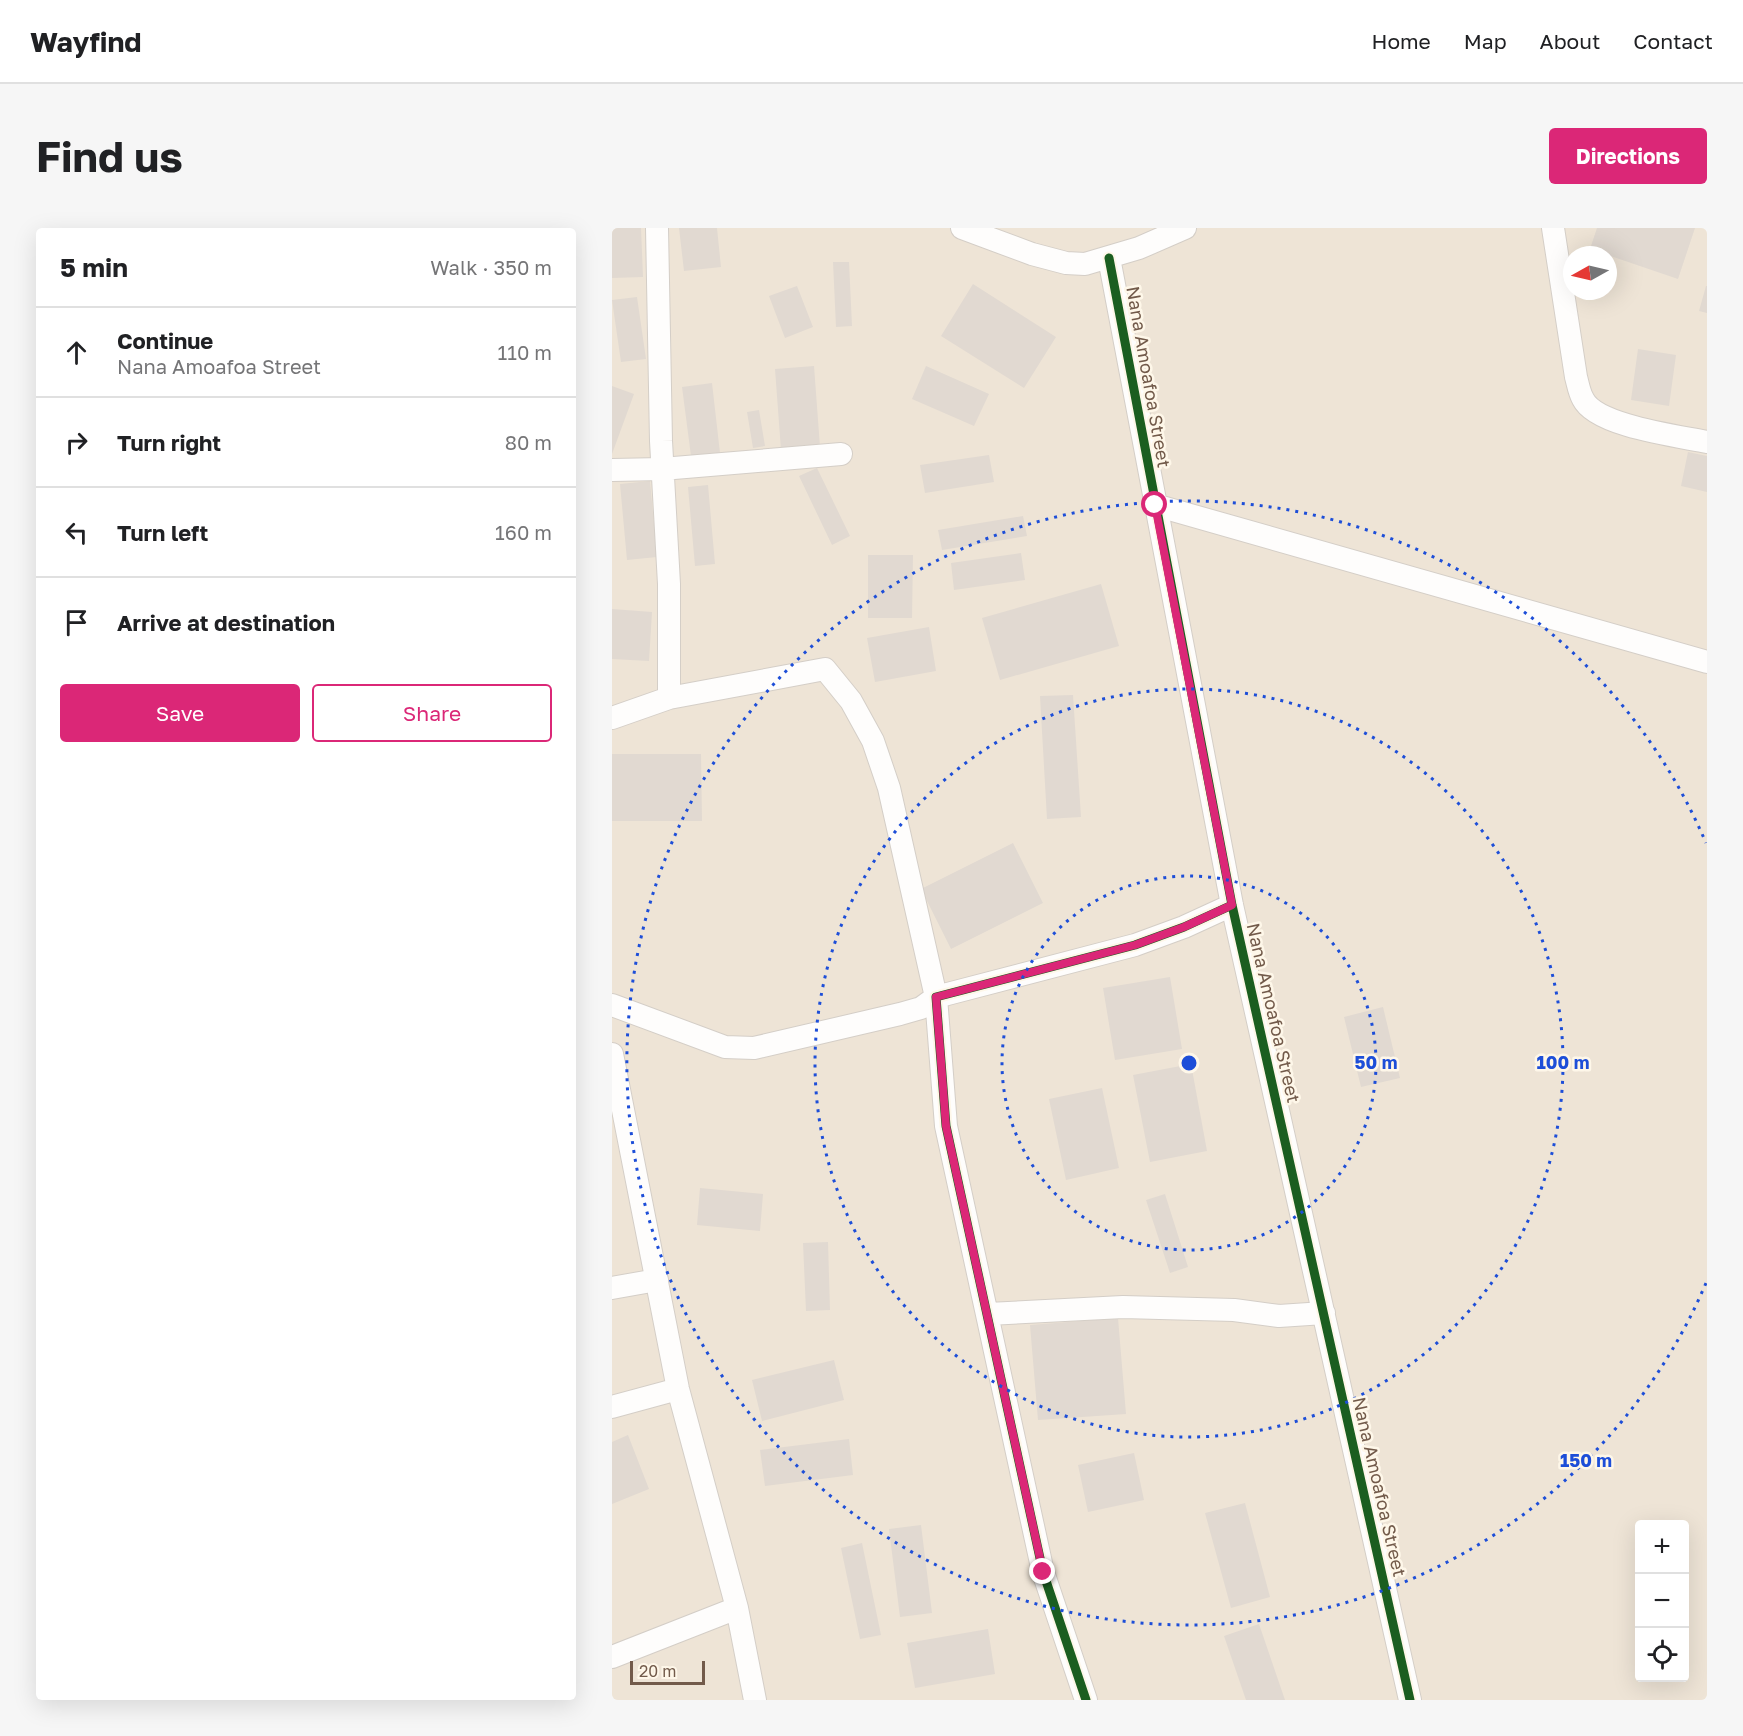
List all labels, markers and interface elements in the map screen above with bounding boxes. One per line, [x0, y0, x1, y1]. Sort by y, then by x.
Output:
text: Wayfind [30, 25, 142, 58]
text: Home [1371, 28, 1431, 54]
text: Map [1464, 28, 1507, 54]
text: About [1540, 28, 1600, 54]
text: Contact [1633, 28, 1713, 54]
button: Directions [1549, 128, 1707, 184]
text: Find us [36, 131, 183, 181]
north arrow [1563, 246, 1617, 300]
text: 5 min [60, 252, 128, 283]
text: Walk · 350 m [430, 255, 552, 279]
street label: Nana Amoafoa Street [1122, 284, 1176, 469]
text: Continue [117, 327, 213, 354]
icon: ahead [60, 336, 93, 369]
text: 110 m [498, 340, 552, 364]
text: Nana Amoafoa Street [117, 354, 321, 378]
icon: right [60, 426, 93, 459]
text: Turn right [117, 429, 221, 456]
text: 80 m [505, 430, 552, 454]
route start [1141, 491, 1167, 517]
icon: left [60, 516, 93, 549]
text: Turn left [117, 519, 208, 546]
text: 160 m [495, 520, 552, 544]
icon: arrive [60, 606, 93, 639]
text: Arrive at destination [117, 609, 335, 636]
button: Save [60, 684, 300, 742]
button: Share [312, 684, 552, 742]
street label: Nana Amoafoa Street [1243, 921, 1305, 1105]
text: 50 m [1355, 1051, 1397, 1073]
text: 100 m [1537, 1051, 1589, 1073]
centre of rings [1179, 1053, 1199, 1073]
street label: Nana Amoafoa Street [1349, 1395, 1411, 1579]
text: 150 m [1560, 1449, 1612, 1471]
map controls [1635, 1520, 1689, 1682]
button: + [1635, 1520, 1689, 1574]
route end [1029, 1558, 1055, 1584]
button: − [1635, 1574, 1689, 1628]
button: locate [1635, 1628, 1689, 1682]
scale bar [630, 1658, 705, 1686]
text: 20 m [639, 1661, 676, 1681]

